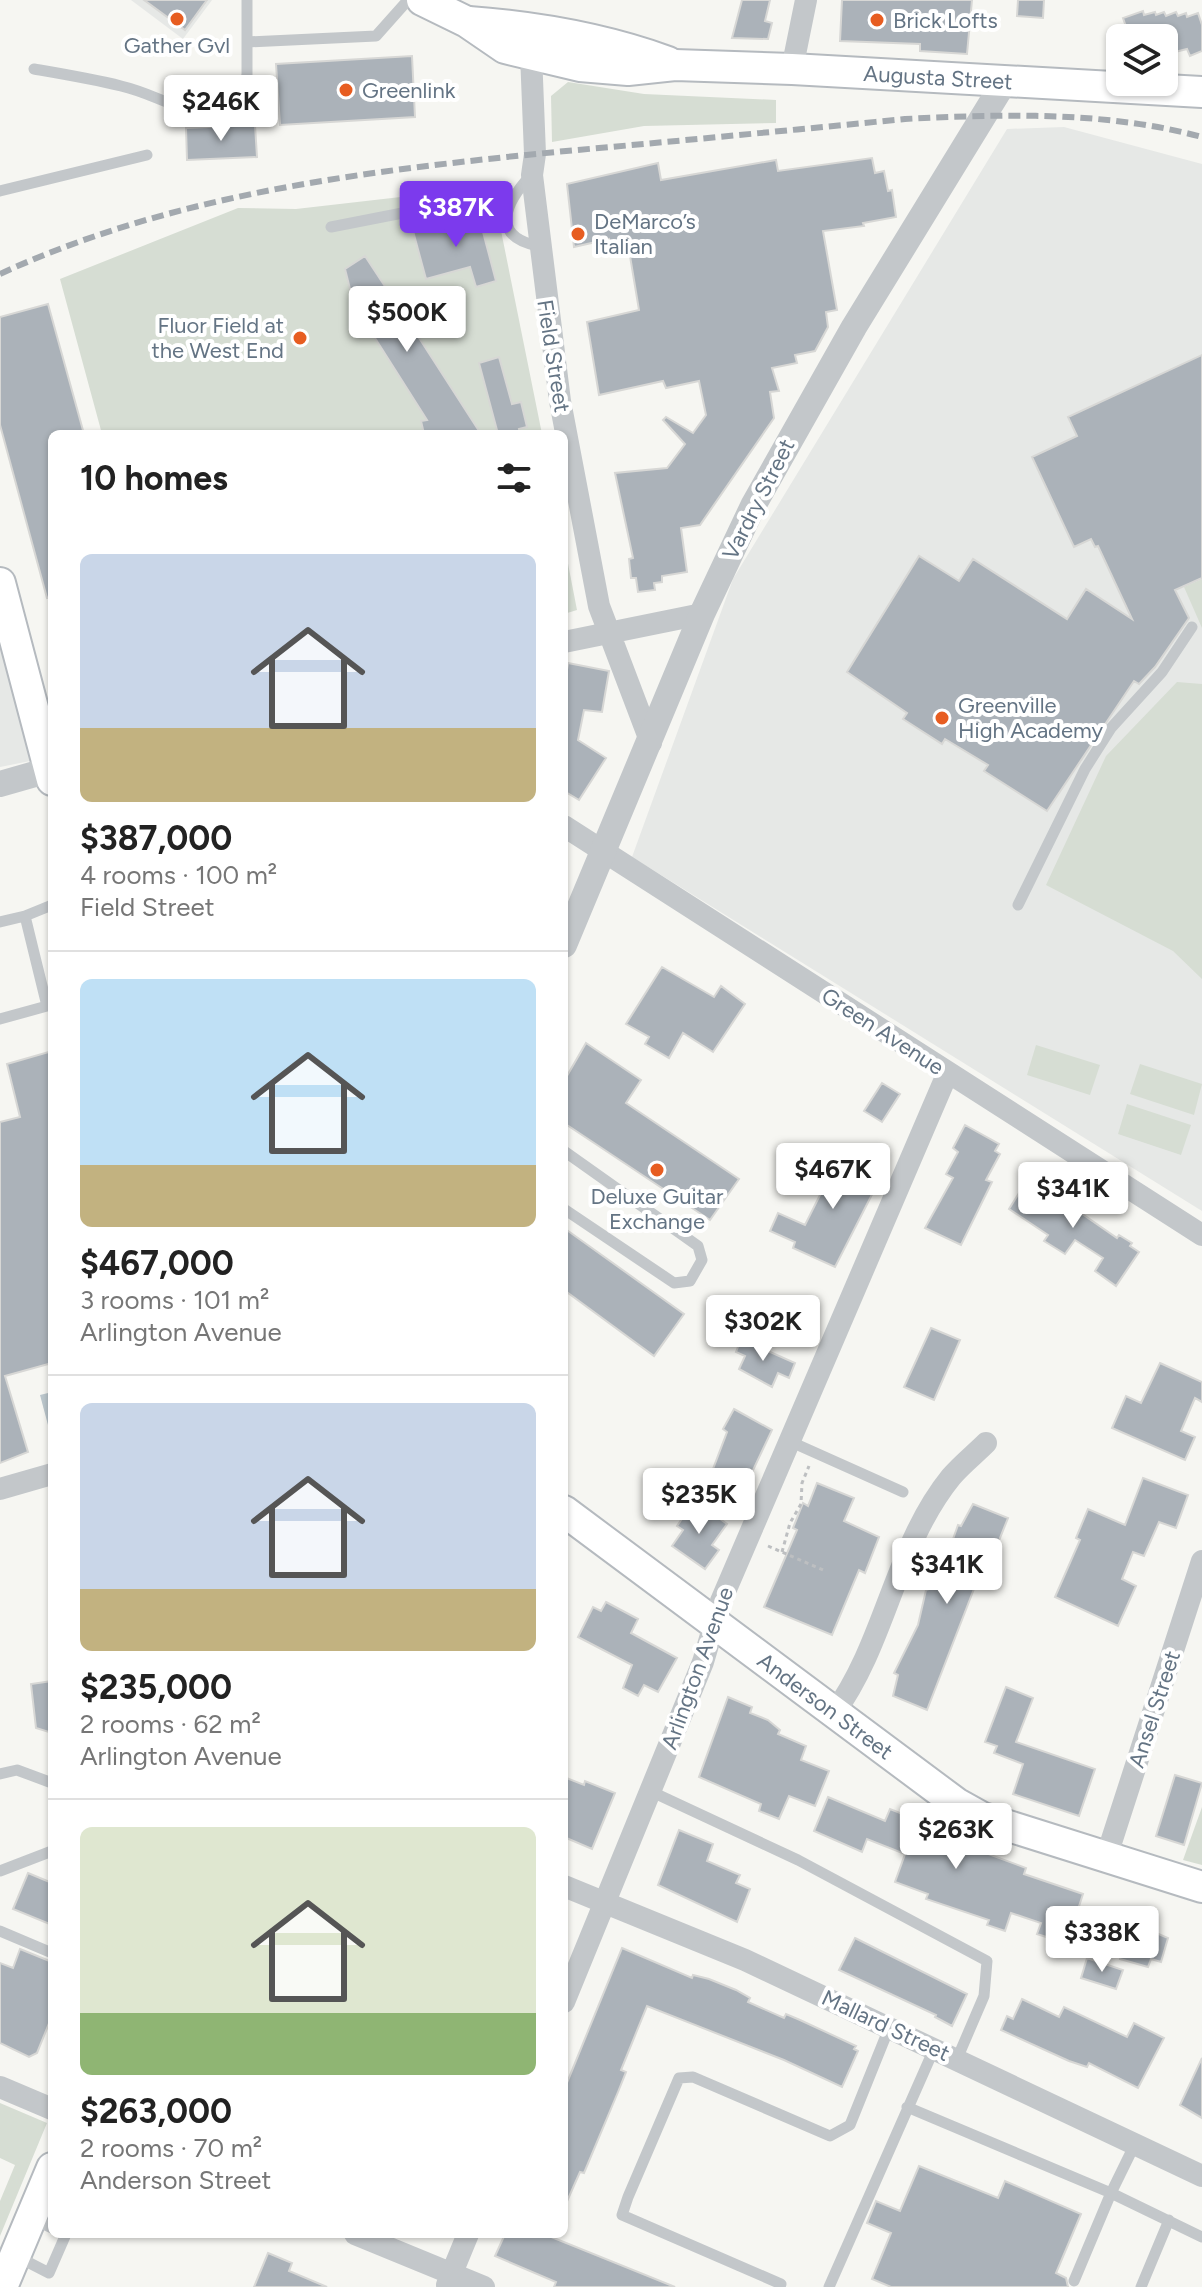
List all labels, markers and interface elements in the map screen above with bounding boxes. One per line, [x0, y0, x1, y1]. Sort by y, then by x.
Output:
place label: Brick Lofts [893, 7, 998, 34]
marker: Gather Gvl [168, 10, 186, 28]
marker: Brick Lofts [868, 11, 886, 29]
map controls [1106, 24, 1178, 96]
button: layers [1106, 24, 1178, 96]
place label: Gather Gvl [124, 32, 230, 59]
street label: Augusta Street [863, 60, 1013, 95]
pin: $246K [165, 75, 277, 143]
place label: Greenlink [362, 77, 456, 104]
marker: Greenlink [337, 81, 355, 99]
text: $246K [182, 85, 260, 117]
pin: $387K [400, 181, 512, 249]
text: $387K [418, 191, 494, 223]
place label: DeMarco’s Italian [594, 208, 696, 260]
marker: DeMarco’s Italian [569, 225, 587, 243]
pin: $500K [351, 286, 463, 354]
text: $500K [367, 296, 447, 328]
street label: Field Street [531, 298, 576, 414]
place label: Fluor Field at the West End [152, 312, 284, 364]
marker: Fluor Field at the West End [291, 329, 309, 347]
street label: Vardry Street [716, 434, 800, 564]
icon: filters [492, 456, 536, 500]
text: 10 homes [80, 458, 228, 499]
icon: home [236, 606, 380, 750]
place label: Greenville High Academy [958, 692, 1104, 744]
marker: Greenville High Academy [933, 709, 951, 727]
text: $387,000 [80, 818, 232, 859]
text: 4 rooms · 100 m² [80, 859, 277, 891]
text: Field Street [80, 891, 215, 923]
street label: Green Avenue [817, 982, 949, 1081]
icon: home [236, 1031, 380, 1175]
pin: $467K [777, 1143, 889, 1211]
text: $467K [794, 1153, 872, 1185]
marker: Deluxe Guitar Exchange [648, 1161, 666, 1179]
pin: $341K [1017, 1162, 1129, 1230]
text: $341K [1036, 1172, 1110, 1204]
place label: Deluxe Guitar Exchange [590, 1183, 724, 1235]
text: $467,000 [80, 1243, 234, 1284]
text: 3 rooms · 101 m² [80, 1284, 269, 1316]
pin: $302K [707, 1295, 819, 1363]
text: $302K [724, 1305, 802, 1337]
text: Arlington Avenue [80, 1316, 282, 1348]
icon: home [236, 1455, 380, 1599]
pin: $235K [643, 1468, 755, 1536]
text: $235K [661, 1478, 737, 1510]
pin: $341K [891, 1538, 1003, 1606]
text: $341K [910, 1548, 984, 1580]
street label: Arlington Avenue [656, 1583, 739, 1753]
street label: Anderson Street [752, 1647, 898, 1765]
street label: Ansel Street [1123, 1647, 1186, 1771]
text: $235,000 [80, 1667, 232, 1708]
text: 2 rooms · 62 m² [80, 1708, 261, 1740]
text: Arlington Avenue [80, 1740, 282, 1772]
pin: $263K [900, 1803, 1012, 1871]
text: $263K [918, 1813, 994, 1845]
icon: home [236, 1879, 380, 2023]
pin: $338K [1046, 1906, 1158, 1974]
text: $338K [1064, 1916, 1140, 1948]
street label: Mallard Street [817, 1984, 954, 2067]
text: $263,000 [80, 2091, 232, 2132]
text: 2 rooms · 70 m² [80, 2132, 262, 2164]
text: Anderson Street [80, 2164, 271, 2196]

